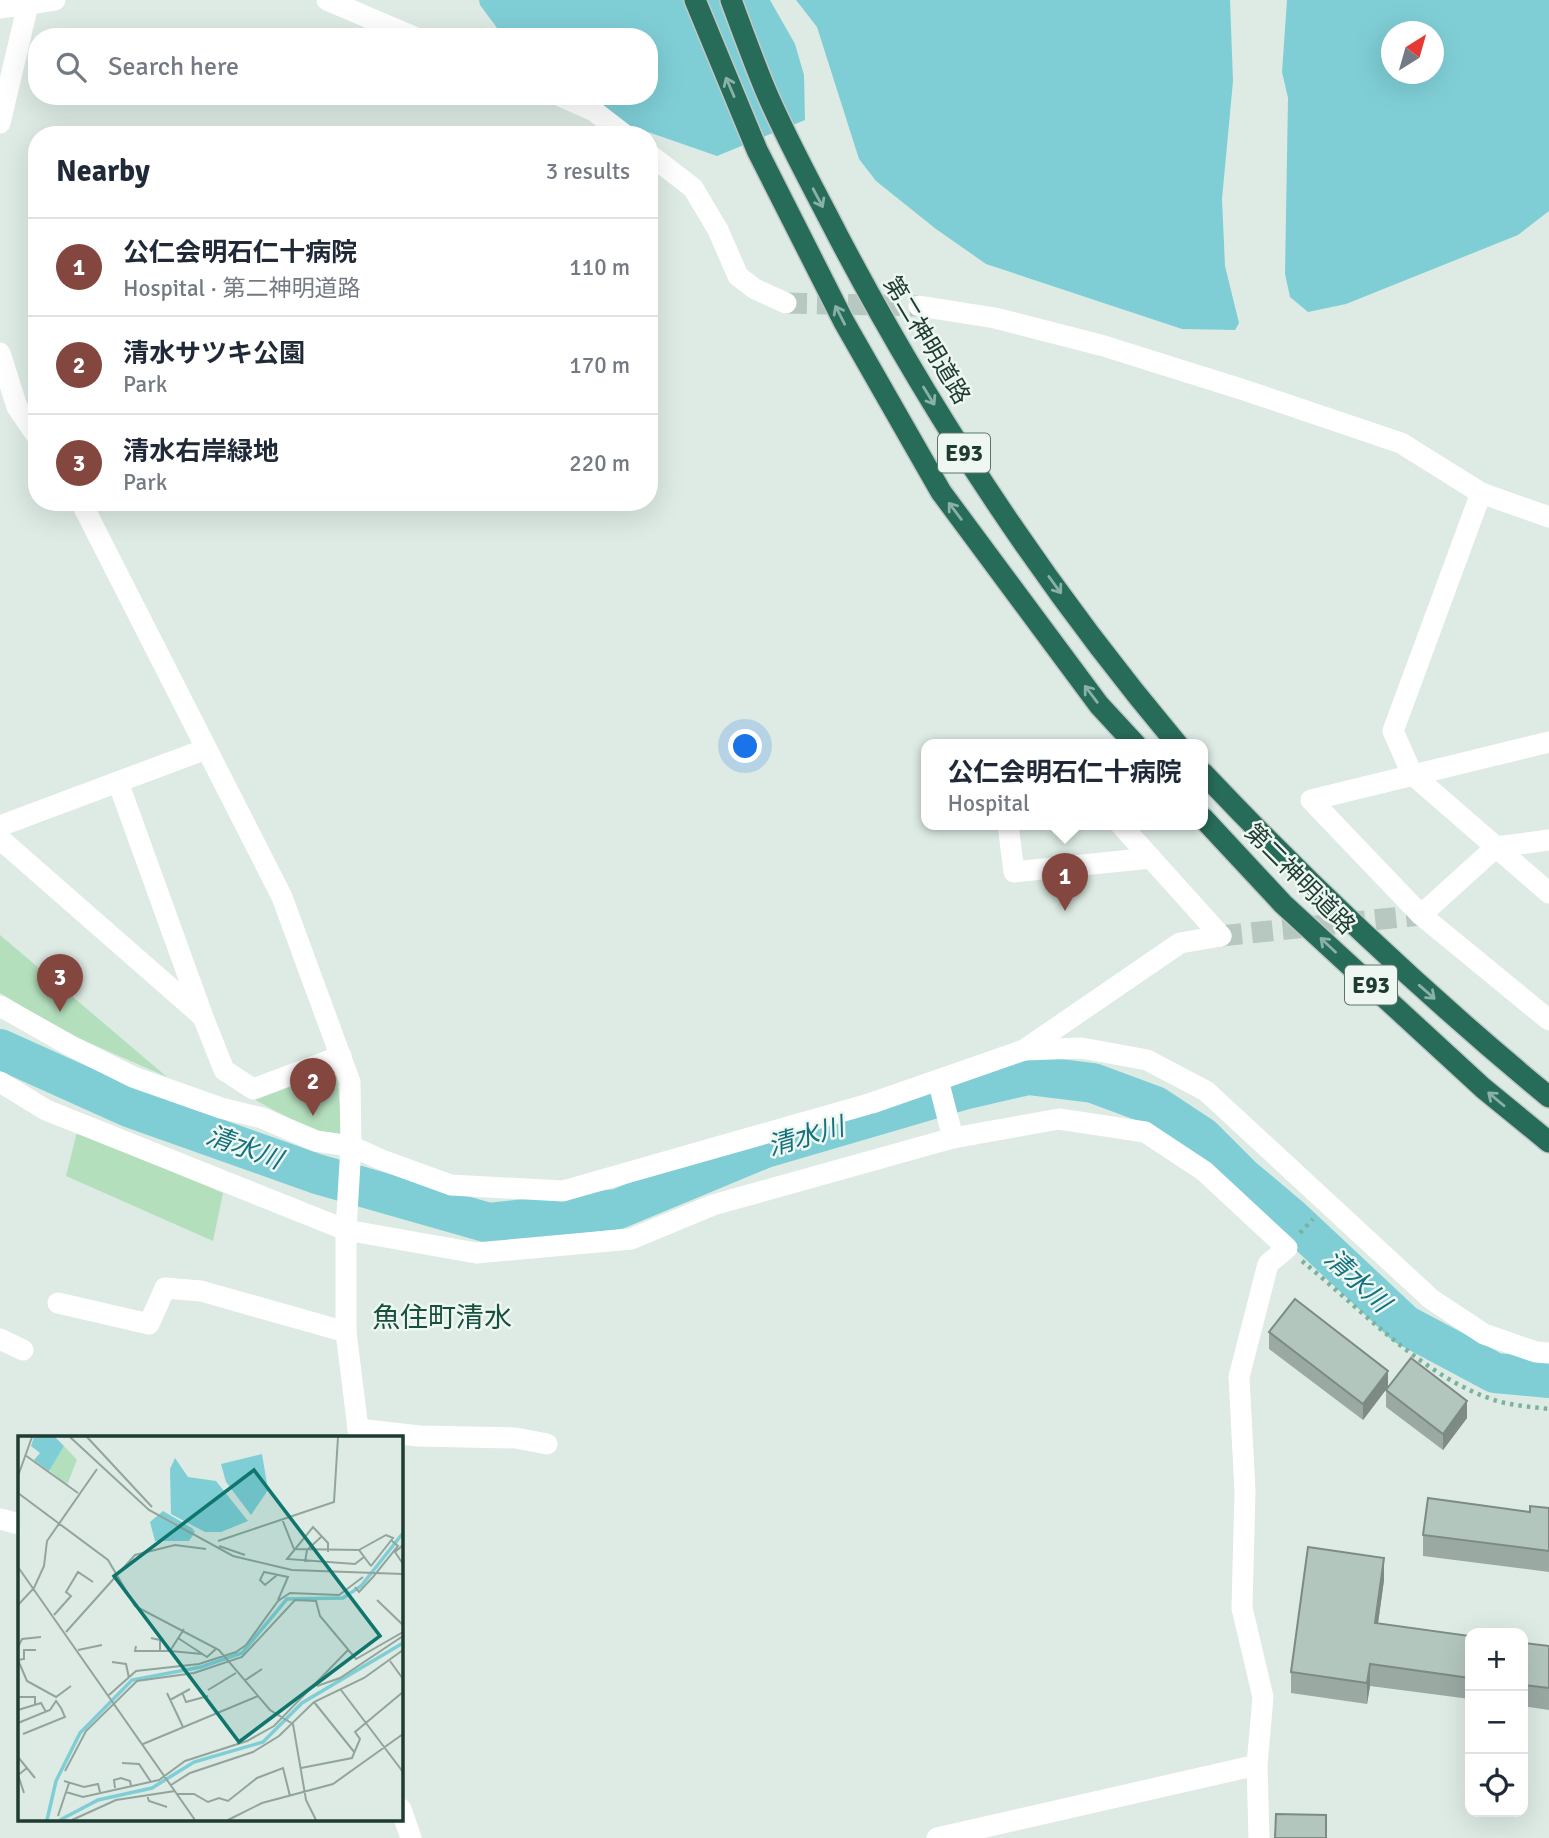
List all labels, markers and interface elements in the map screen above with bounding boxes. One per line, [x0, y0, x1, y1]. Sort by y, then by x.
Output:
north arrow [1381, 21, 1444, 84]
search box [28, 28, 658, 105]
icon: search [52, 48, 90, 86]
text: Search here [108, 51, 239, 83]
one-way arrow [723, 77, 736, 98]
text: Nearby [56, 153, 150, 190]
text: 3 results [546, 157, 630, 186]
one-way arrow [812, 187, 826, 207]
text: 公仁会明石仁十病院 [123, 237, 357, 269]
text: 1 [73, 253, 85, 282]
text: 110 m [569, 253, 630, 282]
street label: 第二神明道路 [877, 271, 977, 409]
text: Hospital · 第二神明道路 [123, 274, 360, 303]
one-way arrow [833, 305, 846, 326]
text: 清水サツキ公園 [123, 338, 305, 370]
text: 2 [73, 351, 85, 380]
text: 170 m [569, 351, 630, 380]
text: Park [123, 370, 167, 399]
one-way arrow [922, 386, 937, 405]
road number: E93 [938, 433, 990, 472]
text: 清水右岸緑地 [123, 436, 279, 468]
text: 3 [73, 449, 85, 478]
text: 220 m [569, 449, 630, 478]
text: Park [123, 468, 167, 497]
one-way arrow [948, 502, 963, 521]
one-way arrow [1048, 575, 1062, 594]
one-way arrow [1084, 684, 1099, 703]
your location [728, 729, 762, 763]
popup [921, 739, 1208, 830]
text: 公仁会明石仁十病院 [947, 757, 1182, 789]
text: Hospital [947, 789, 1030, 818]
street label: 第二神明道路 [1238, 817, 1362, 941]
pin: 1 [1042, 853, 1088, 911]
one-way arrow [1320, 937, 1337, 954]
pin: 3 [37, 954, 83, 1012]
road number: E93 [1345, 966, 1397, 1004]
one-way arrow [1418, 984, 1436, 1000]
pin: 2 [290, 1058, 336, 1116]
one-way arrow [1488, 1091, 1506, 1106]
water label: 清水川 [764, 1110, 851, 1163]
water label: 清水川 [202, 1120, 289, 1177]
water label: 清水川 [1318, 1243, 1399, 1321]
district label: 魚住町清水 [372, 1301, 512, 1335]
inset map [18, 1436, 402, 1820]
map controls [1465, 1628, 1528, 1817]
button: + [1465, 1628, 1528, 1691]
button: − [1465, 1691, 1528, 1754]
button: locate [1465, 1754, 1528, 1817]

